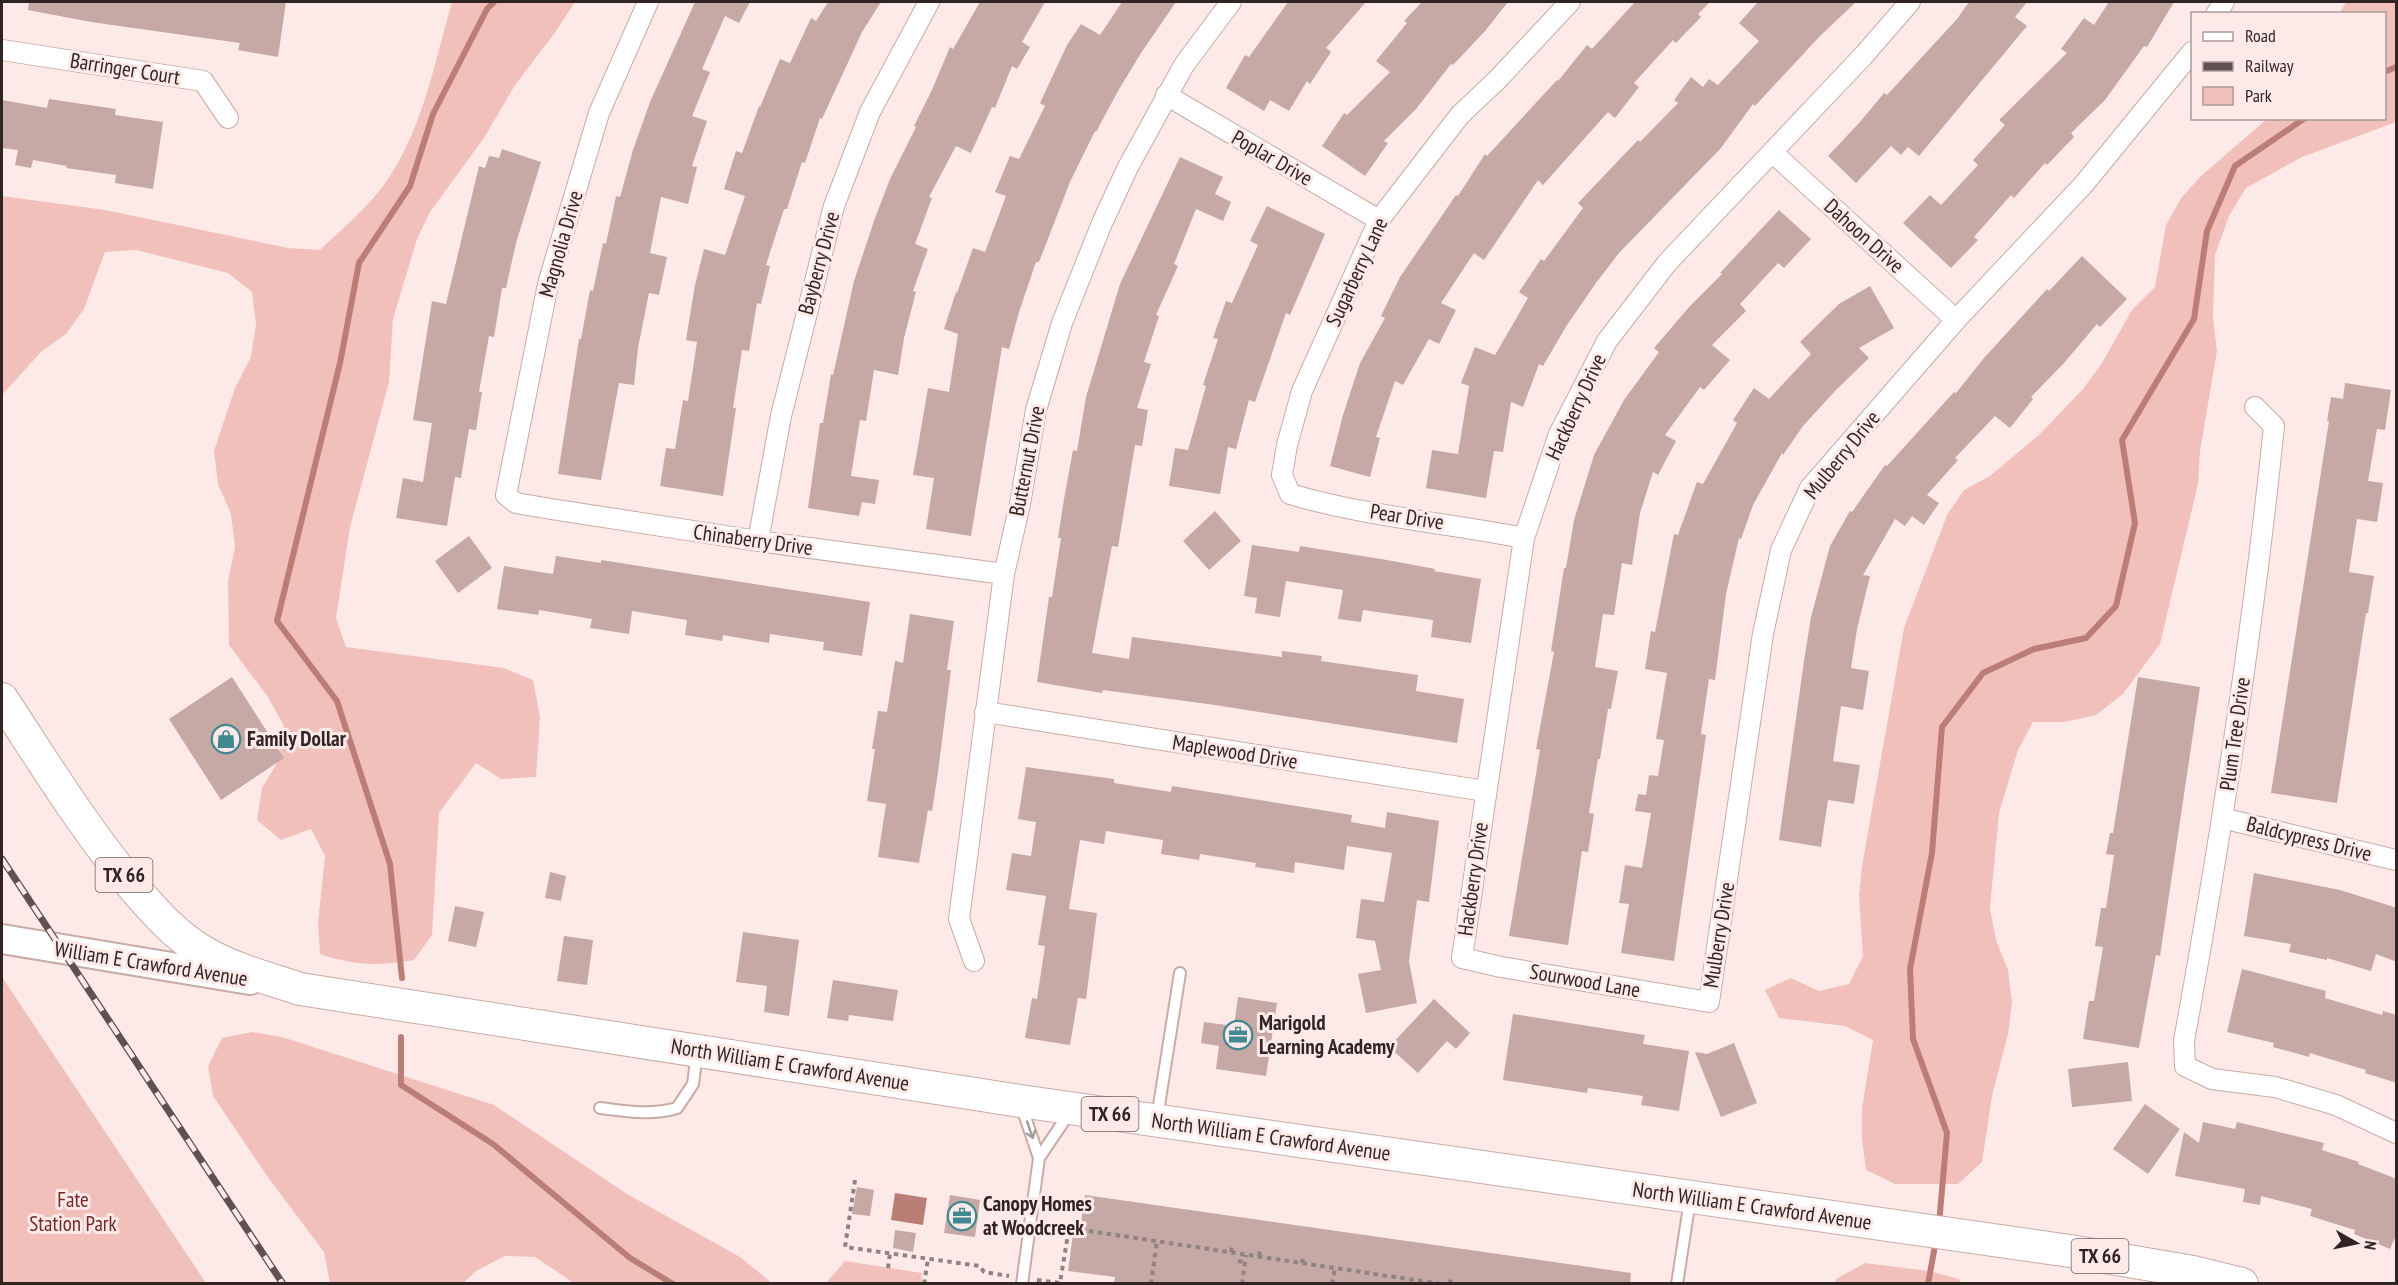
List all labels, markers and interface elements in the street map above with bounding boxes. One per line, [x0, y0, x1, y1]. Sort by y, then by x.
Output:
legend [2191, 12, 2386, 120]
text: Road [2245, 24, 2276, 47]
street label: Barringer Court [68, 47, 182, 91]
text: Railway [2245, 54, 2294, 77]
text: Park [2245, 84, 2272, 107]
street label: Poplar Drive [1227, 124, 1317, 191]
street label: Magnolia Drive [532, 187, 589, 300]
street label: Dahoon Drive [1819, 193, 1910, 279]
street label: Bayberry Drive [792, 208, 845, 317]
street label: Sugarberry Lane [1320, 213, 1394, 331]
street label: Hackberry Drive [1539, 349, 1612, 464]
street label: Butternut Drive [1003, 404, 1050, 518]
street label: Mulberry Drive [1798, 405, 1886, 505]
street label: Pear Drive [1368, 497, 1446, 536]
street label: Chinaberry Drive [692, 518, 814, 561]
street label: Plum Tree Drive [2213, 676, 2256, 792]
shop icon: Family Dollar [210, 723, 242, 755]
place label: Family Dollar [247, 725, 347, 752]
street label: Maplewood Drive [1171, 728, 1300, 775]
street label: Baldcypress Drive [2244, 810, 2374, 867]
street label: Hackberry Drive [1451, 820, 1494, 937]
road number: TX 66 [96, 858, 152, 892]
street label: Mulberry Drive [1697, 880, 1740, 990]
street label: William E Crawford Avenue [53, 935, 250, 992]
street label: Sourwood Lane [1528, 958, 1642, 1003]
place label: Marigold Learning Academy [1259, 1009, 1395, 1060]
office icon: Marigold Learning Academy [1222, 1019, 1254, 1051]
street label: North William E Crawford Avenue [669, 1032, 911, 1097]
road number: TX 66 [1082, 1097, 1138, 1131]
street label: North William E Crawford Avenue [1150, 1106, 1392, 1167]
one-way arrow [1025, 1120, 1036, 1139]
street label: North William E Crawford Avenue [1631, 1175, 1873, 1236]
park label: Fate Station Park [29, 1186, 117, 1237]
place label: Canopy Homes at Woodcreek [983, 1190, 1092, 1241]
office icon: Canopy Homes at Woodcreek [946, 1200, 978, 1232]
north arrow [2326, 1213, 2386, 1273]
road number: TX 66 [2072, 1239, 2128, 1273]
text: N [2360, 1240, 2381, 1251]

